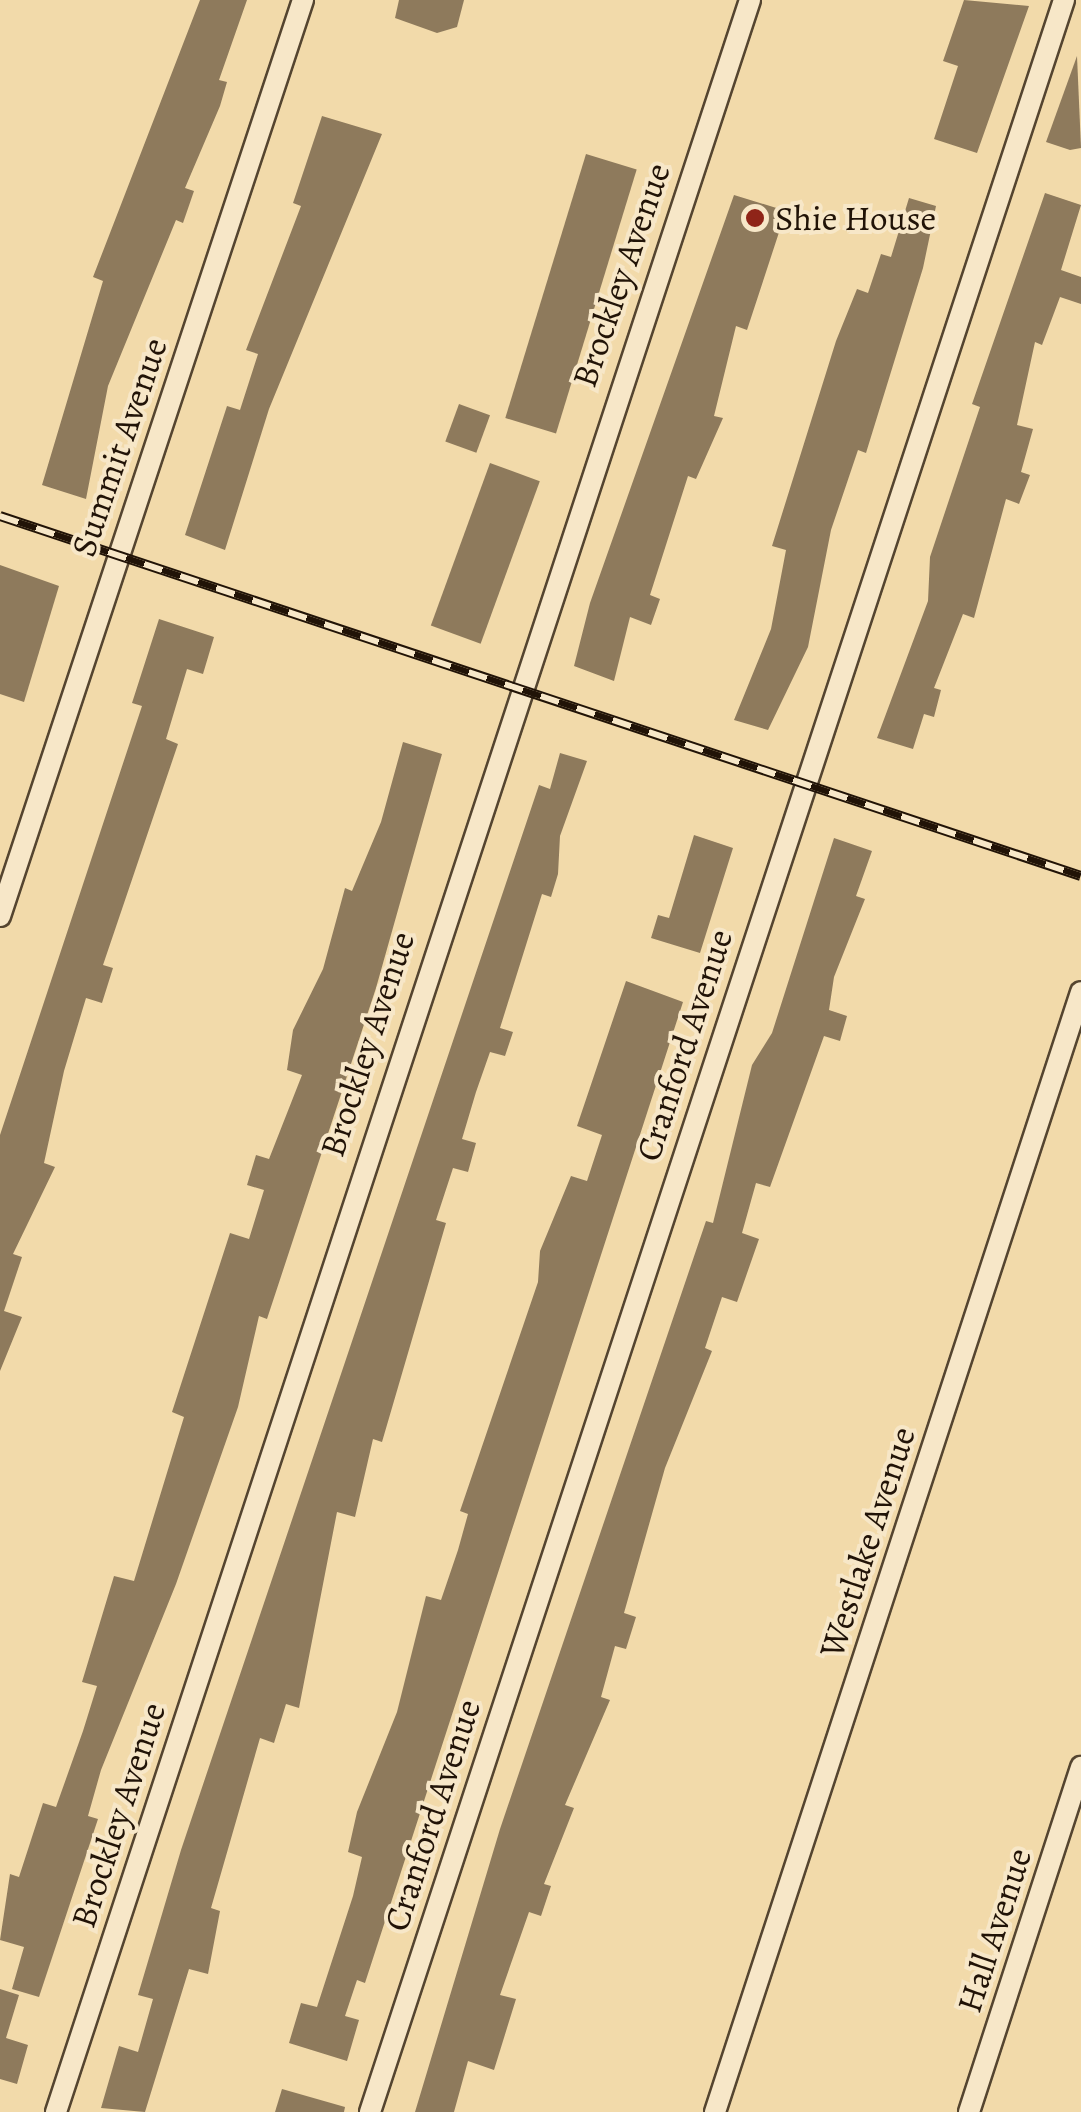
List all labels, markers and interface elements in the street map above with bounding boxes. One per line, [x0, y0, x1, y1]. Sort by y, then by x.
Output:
street label: Brockley Avenue [563, 157, 679, 393]
place label: Shie House [775, 197, 936, 239]
marker: Shie House [744, 207, 766, 229]
street label: Summit Avenue [62, 332, 176, 562]
street label: Cranford Avenue [627, 924, 741, 1166]
street label: Brockley Avenue [311, 926, 423, 1162]
street label: Westlake Avenue [810, 1422, 924, 1662]
street label: Cranford Avenue [375, 1694, 489, 1936]
street label: Brockley Avenue [62, 1697, 174, 1933]
street label: Hall Avenue [948, 1843, 1040, 2017]

